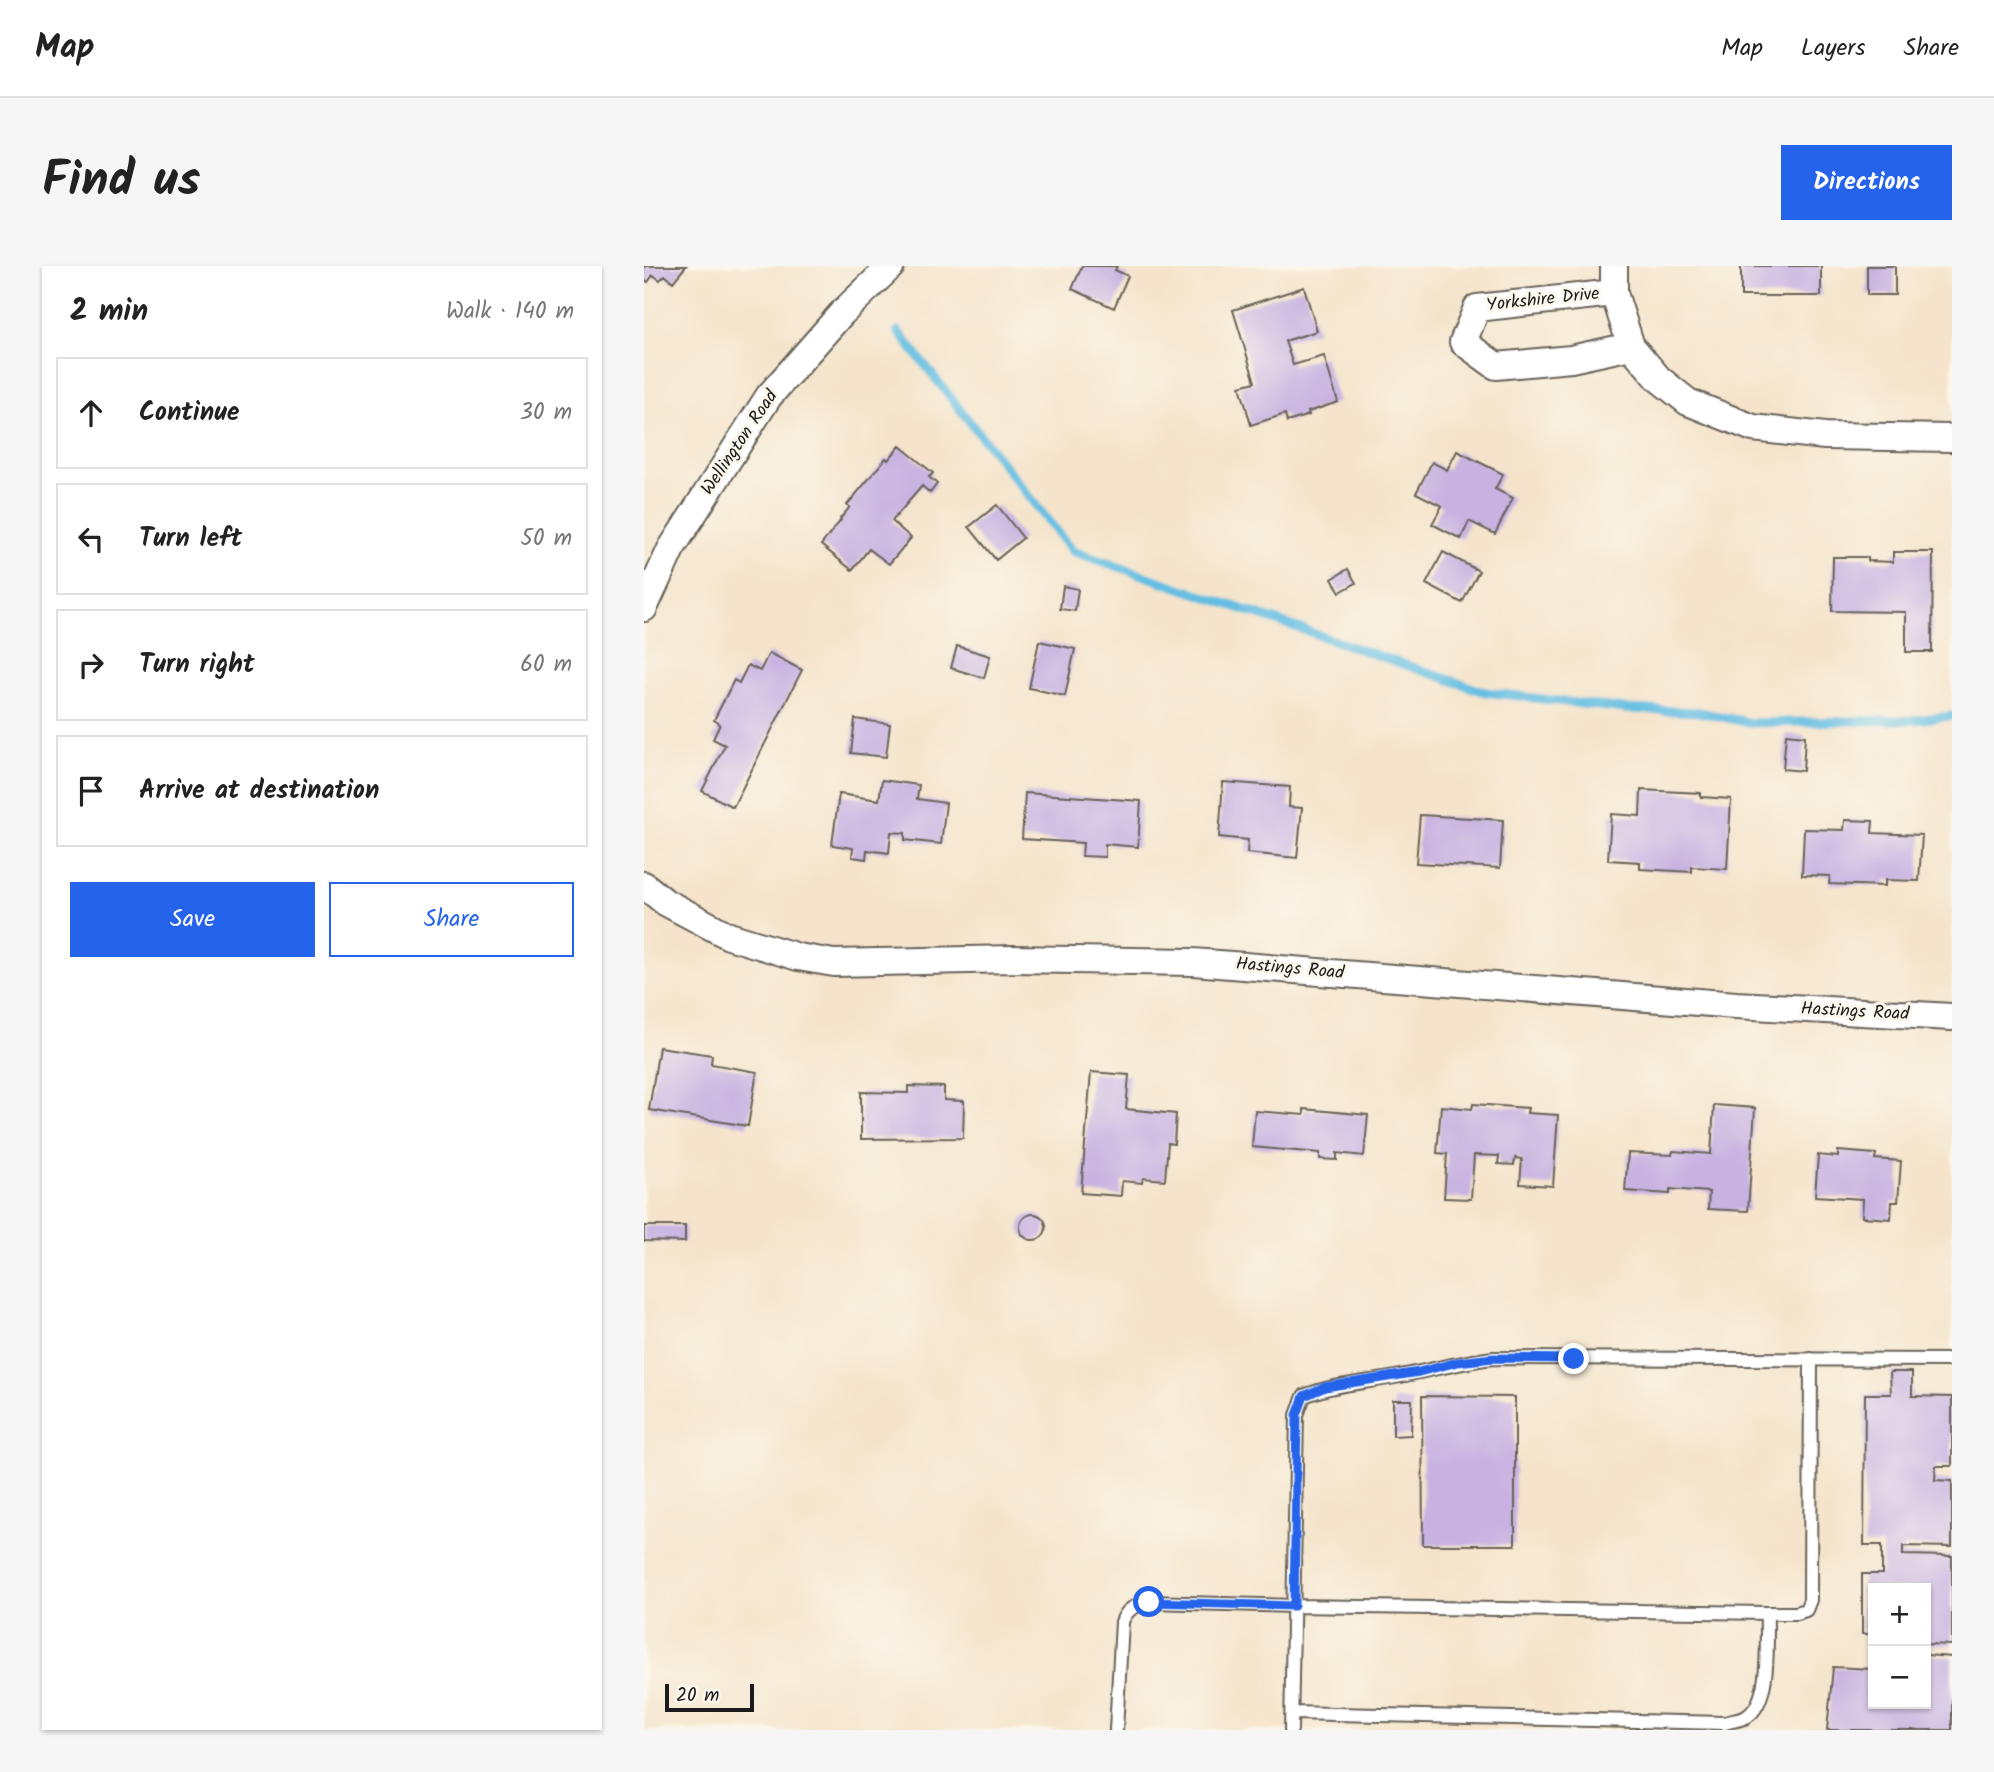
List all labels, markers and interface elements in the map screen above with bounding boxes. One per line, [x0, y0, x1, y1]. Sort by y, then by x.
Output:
text: Map [35, 22, 95, 75]
text: Map [1721, 29, 1763, 68]
text: Layers [1801, 29, 1865, 68]
text: Share [1903, 29, 1959, 68]
text: Find us [42, 143, 200, 221]
button: Directions [1781, 145, 1952, 220]
street label: Yorkshire Drive [1485, 280, 1601, 320]
text: 2 min [70, 288, 148, 336]
text: Walk · 140 m [446, 294, 574, 330]
street label: Wellington Road [694, 384, 787, 501]
text: Continue [139, 392, 240, 434]
icon: ahead [72, 394, 110, 432]
text: 30 m [520, 395, 572, 431]
text: Turn left [139, 518, 242, 560]
icon: left [72, 520, 110, 558]
text: 50 m [521, 521, 572, 557]
text: Turn right [139, 644, 255, 686]
icon: right [72, 646, 110, 684]
text: 60 m [520, 647, 572, 683]
text: Arrive at destination [139, 770, 379, 812]
icon: arrive [72, 772, 110, 810]
button: Save [70, 882, 315, 957]
button: Share [329, 882, 574, 957]
street label: Hastings Road [1235, 950, 1346, 988]
street label: Hastings Road [1800, 995, 1911, 1029]
route end [1558, 1343, 1589, 1374]
map controls [1868, 1583, 1931, 1709]
button: + [1868, 1583, 1931, 1646]
route start [1133, 1586, 1164, 1617]
button: − [1868, 1646, 1931, 1709]
scale bar [665, 1681, 754, 1713]
text: 20 m [676, 1681, 719, 1711]

